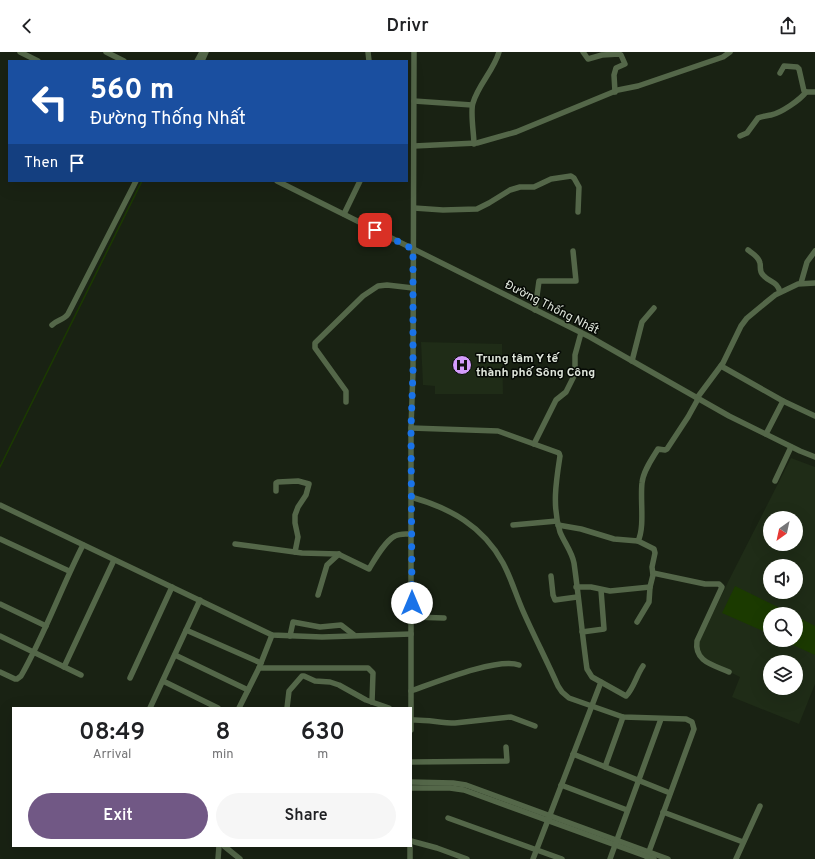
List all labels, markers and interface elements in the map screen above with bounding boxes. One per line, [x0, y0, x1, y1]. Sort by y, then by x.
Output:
icon: back [16, 15, 38, 37]
text: Drivr [386, 15, 429, 38]
icon: share [777, 15, 799, 37]
text: 560 m [90, 73, 174, 109]
icon: left [24, 76, 76, 128]
text: Đường Thống Nhất [90, 108, 246, 131]
icon: arrive [66, 152, 88, 174]
text: Then [24, 154, 58, 173]
pin [358, 213, 392, 247]
icon: arrive [364, 219, 386, 241]
street label: Đường Thống Nhất [502, 277, 601, 339]
place label: Trung tâm Y tế thành phố Sông Công [476, 351, 595, 381]
hospital icon: Trung tâm Y tế thành phố Sông Công [451, 354, 473, 376]
north arrow [763, 511, 803, 551]
map controls [763, 511, 803, 695]
button: sound [763, 559, 803, 599]
position arrow [391, 582, 433, 624]
button: search [763, 607, 803, 647]
button: layers [763, 655, 803, 695]
text: 08:49 [79, 718, 145, 748]
text: 8 [215, 718, 230, 748]
text: 630 [301, 718, 345, 748]
text: Arrival [93, 747, 131, 763]
text: min [212, 747, 234, 763]
text: m [317, 747, 328, 763]
button: Exit [28, 793, 208, 839]
button: Share [216, 793, 396, 839]

